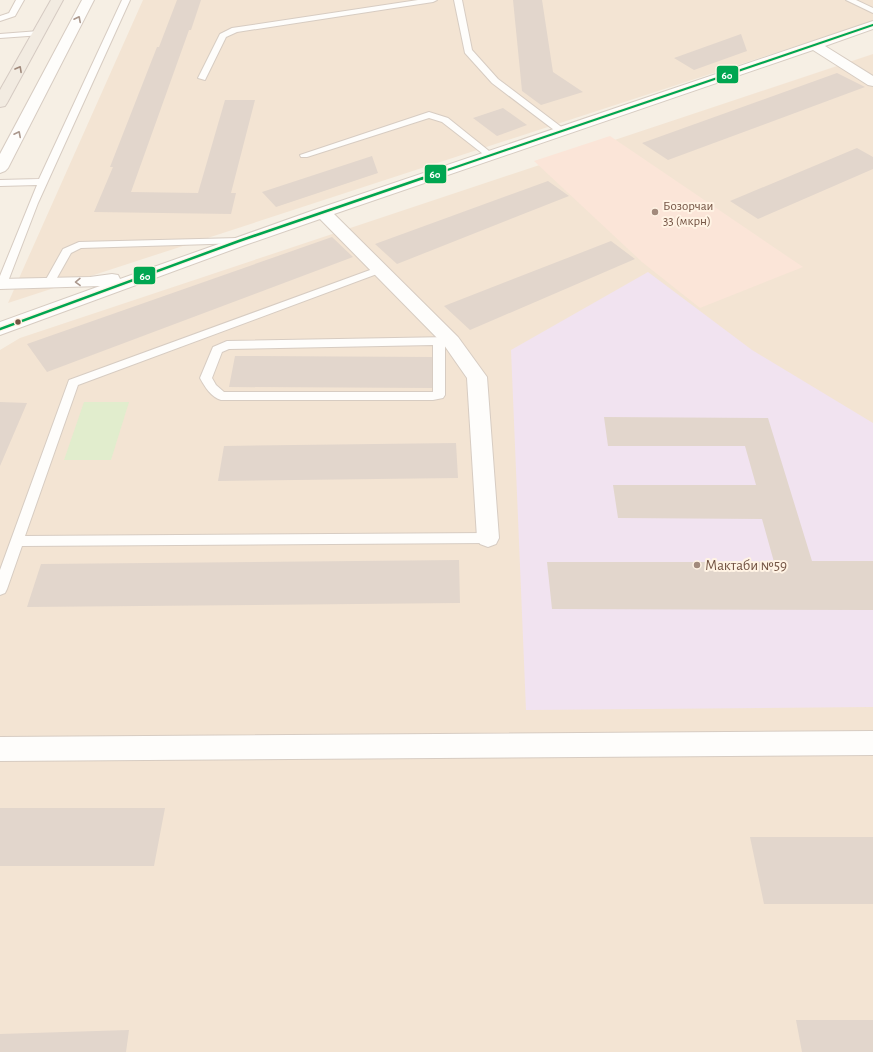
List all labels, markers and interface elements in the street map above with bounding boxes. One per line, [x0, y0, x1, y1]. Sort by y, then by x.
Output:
one-way arrow [73, 15, 81, 23]
line badge: 60 [716, 65, 739, 84]
one-way arrow [14, 66, 21, 73]
text: 60 [721, 70, 733, 81]
one-way arrow [13, 131, 21, 138]
line badge: 60 [424, 164, 447, 184]
text: 60 [429, 169, 441, 180]
place label: Бозорчаи 33 (мкрн) [663, 200, 714, 228]
marker: Бозорчаи 33 (мкрн) [650, 207, 660, 217]
line badge: 60 [133, 266, 156, 285]
text: 60 [139, 271, 151, 282]
one-way arrow [75, 278, 81, 286]
unlabelled marker [13, 317, 23, 327]
place label: Мактаби №59 [705, 558, 787, 573]
marker: Мактаби №59 [692, 560, 702, 570]

